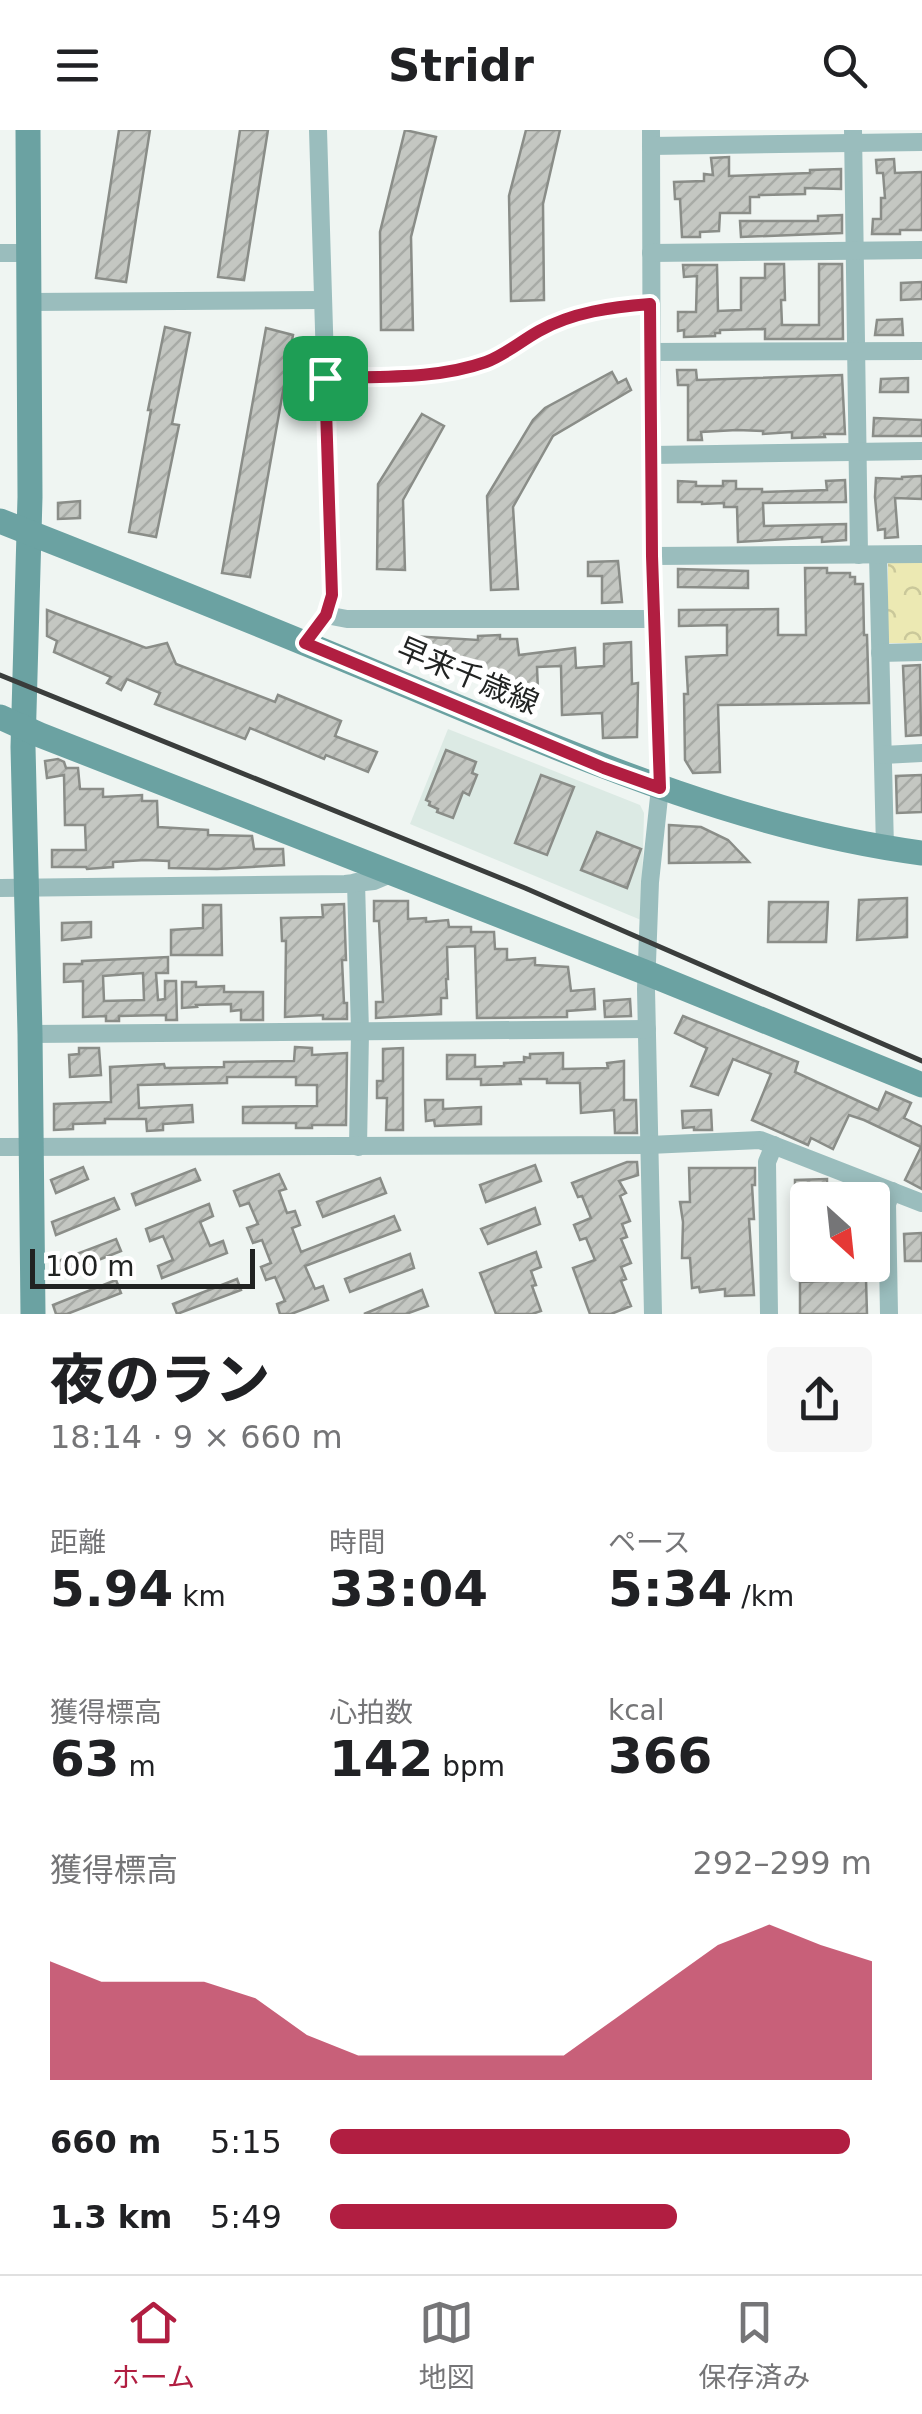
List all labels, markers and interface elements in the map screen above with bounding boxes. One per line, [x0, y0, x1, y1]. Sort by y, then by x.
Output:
icon: menu [50, 38, 105, 93]
icon: search [817, 38, 872, 93]
text: Stridr [388, 39, 534, 92]
pin [283, 336, 368, 421]
icon: arrive [298, 351, 353, 406]
street label: 早来千歳線 [392, 630, 544, 721]
north arrow [790, 1182, 890, 1282]
map controls [790, 1182, 890, 1282]
scale bar [30, 1244, 255, 1288]
text: 100 m [45, 1250, 135, 1283]
button: share [767, 1347, 872, 1452]
text: 夜のラン [50, 1348, 270, 1412]
text: 18:14 · 9 × 660 m [50, 1418, 343, 1456]
text: 距離 [50, 1526, 106, 1559]
text: 時間 [329, 1526, 385, 1559]
text: ペース [608, 1526, 691, 1559]
text: 5.94 [50, 1560, 173, 1618]
text: 33:04 [329, 1560, 488, 1618]
text: 5:34 [608, 1560, 732, 1618]
text: km [173, 1580, 226, 1613]
text: /km [732, 1580, 794, 1613]
text: kcal [608, 1694, 665, 1727]
text: 獲得標高 [50, 1696, 162, 1729]
text: 心拍数 [329, 1696, 413, 1729]
text: 366 [608, 1727, 712, 1785]
text: 63 [50, 1730, 120, 1788]
text: 142 [329, 1730, 433, 1788]
text: m [120, 1750, 156, 1783]
text: bpm [433, 1750, 505, 1783]
text: 292–299 m [693, 1844, 872, 1882]
text: 獲得標高 [50, 1851, 178, 1889]
text: 660 m [50, 2123, 161, 2161]
text: 5:15 [210, 2123, 282, 2161]
text: 1.3 km [50, 2198, 172, 2236]
text: 5:49 [210, 2198, 282, 2236]
tab: ホーム [112, 2295, 195, 2395]
tab: 地図 [419, 2295, 475, 2395]
tab: 保存済み [698, 2295, 810, 2395]

